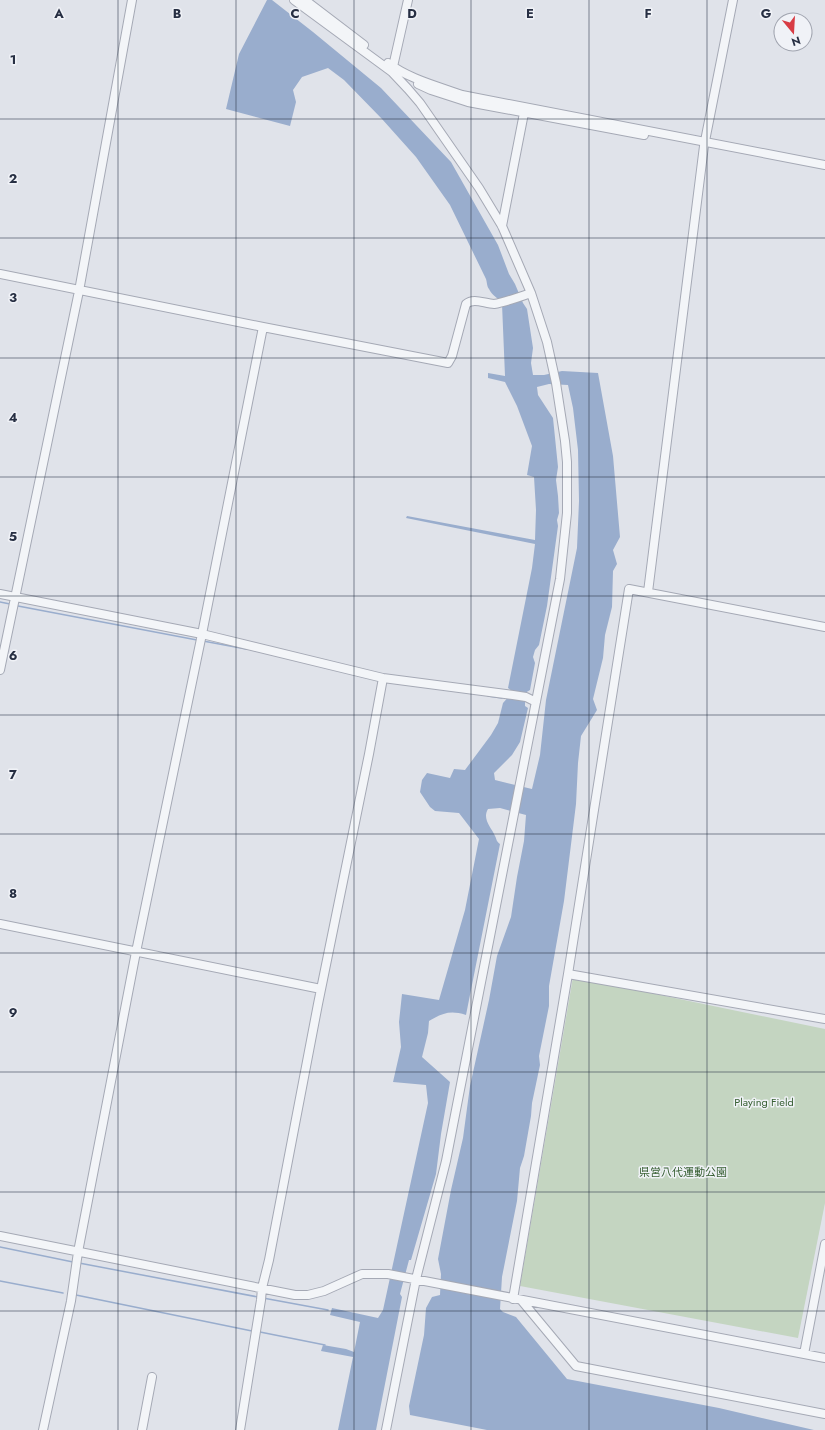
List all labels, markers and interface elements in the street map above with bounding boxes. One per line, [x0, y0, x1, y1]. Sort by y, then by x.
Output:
text: A [53, 4, 64, 23]
text: B [173, 4, 182, 23]
text: C [290, 4, 300, 23]
text: D [407, 4, 417, 23]
text: E [526, 4, 534, 23]
text: F [644, 4, 652, 23]
text: G [761, 4, 772, 23]
north arrow [773, 12, 813, 52]
text: N [789, 33, 803, 50]
text: 1 [10, 50, 16, 69]
text: 2 [9, 169, 17, 188]
text: 3 [9, 288, 17, 307]
text: 4 [8, 408, 18, 427]
text: 5 [9, 527, 17, 546]
text: 6 [9, 646, 18, 665]
text: 7 [9, 765, 17, 784]
text: 8 [9, 884, 17, 903]
text: 9 [9, 1003, 18, 1022]
park label: Playing Field [734, 1094, 794, 1110]
park label: 県営八代運動公園 [639, 1164, 727, 1180]

